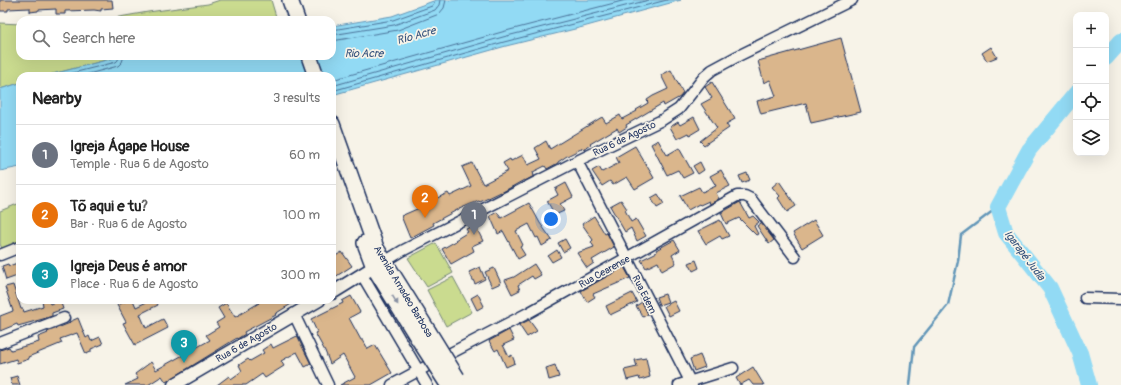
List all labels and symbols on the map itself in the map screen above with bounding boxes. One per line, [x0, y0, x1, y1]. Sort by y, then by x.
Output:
water label: Río Acre [395, 23, 438, 47]
water label: Rio Acre [345, 47, 385, 60]
street label: Rua 6 de Agosto [591, 118, 658, 159]
pin: 2 [412, 185, 438, 218]
pin: 1 [461, 202, 487, 235]
your location [541, 209, 561, 229]
water label: Igarapé Judia [1002, 228, 1048, 284]
street label: Avenida Amadeo Barbosa [371, 243, 435, 340]
street label: Rua Cearense [577, 253, 632, 291]
street label: Rua Edem [629, 273, 659, 316]
one-way arrow [391, 295, 399, 305]
street label: Rua 6 de Agosto [214, 320, 280, 365]
pin: 3 [171, 330, 197, 363]

